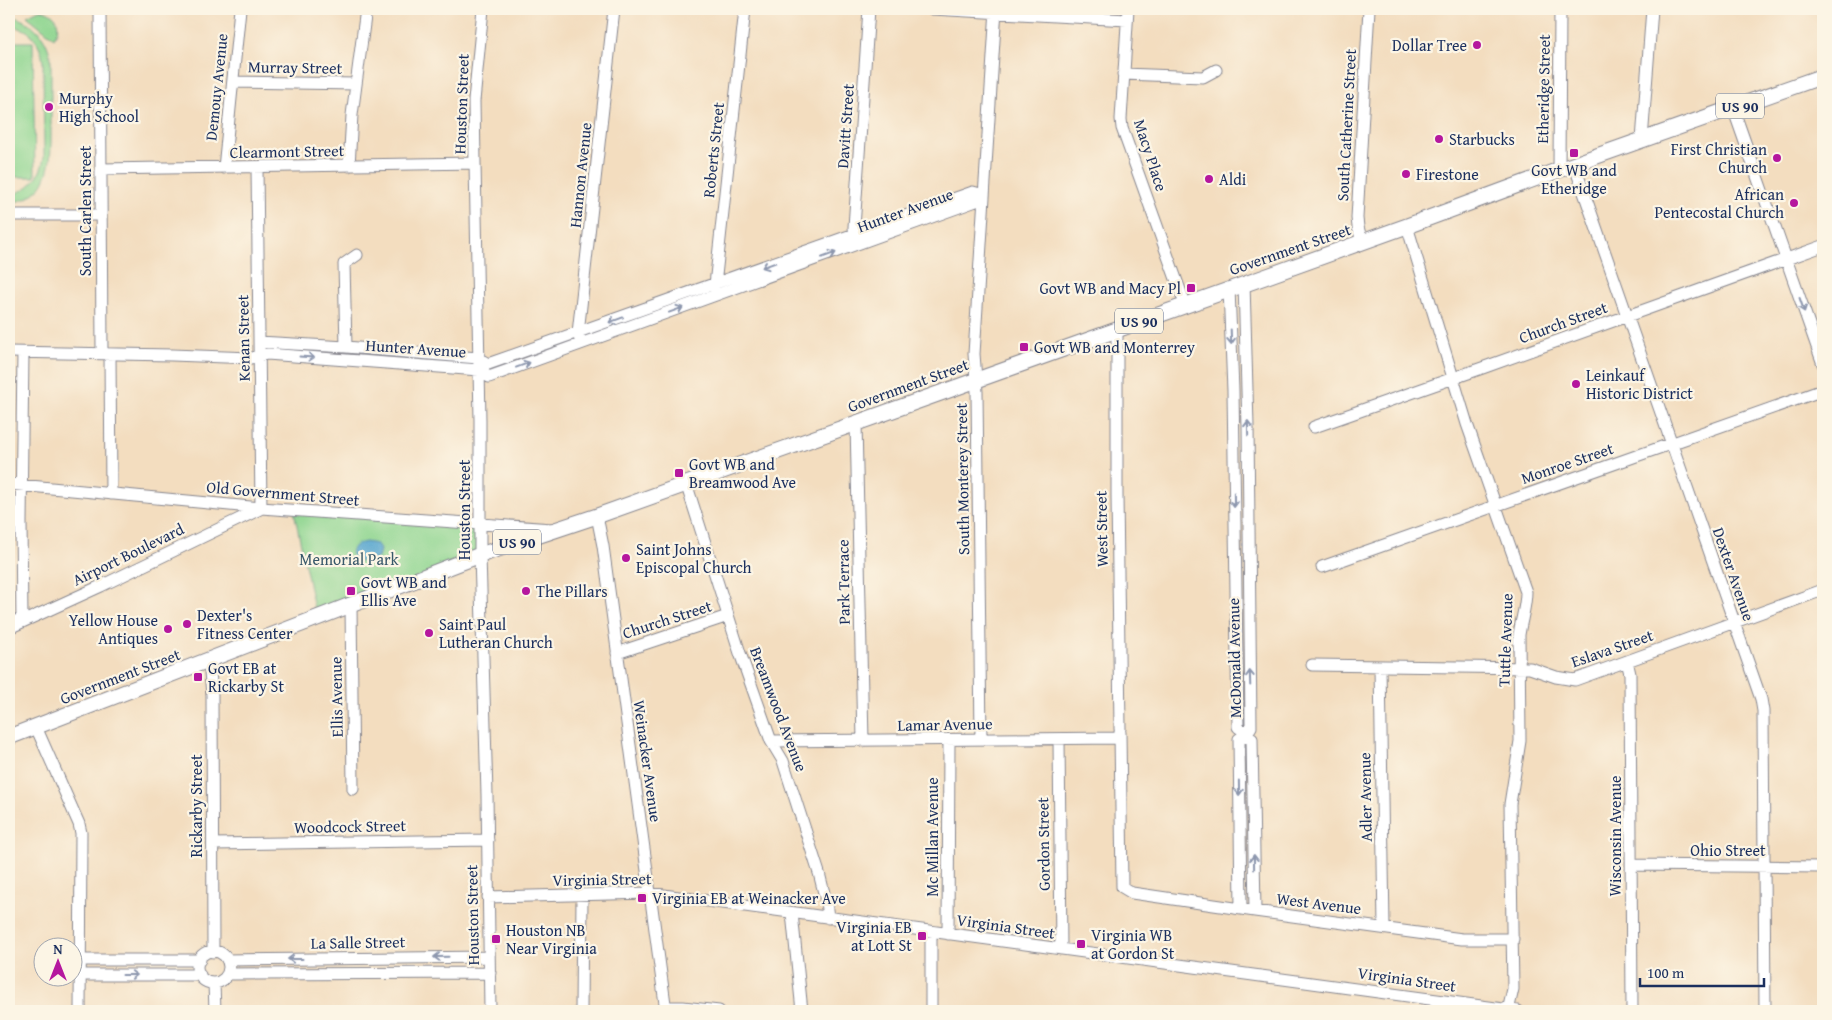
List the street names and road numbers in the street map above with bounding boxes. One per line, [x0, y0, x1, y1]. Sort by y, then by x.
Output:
street label: Demouy Avenue [198, 32, 234, 142]
street label: Etheridge Street [1530, 34, 1556, 144]
street label: South Catherine Street [1330, 48, 1362, 202]
street label: Houston Street [447, 53, 475, 155]
street label: Murray Street [248, 54, 343, 80]
street label: Davitt Street [830, 83, 860, 169]
road number: US 90 [1716, 94, 1764, 118]
street label: Roberts Street [696, 101, 730, 199]
street label: Macy Place [1128, 116, 1174, 194]
street label: Hannon Avenue [563, 121, 597, 229]
street label: Clearmont Street [229, 138, 345, 164]
street label: South Carlen Street [73, 145, 97, 276]
street label: Hunter Avenue [854, 182, 956, 238]
street label: Government Street [1226, 217, 1354, 281]
street label: Kenan Street [230, 294, 256, 381]
street label: Church Street [1515, 295, 1611, 349]
road number: US 90 [1115, 308, 1163, 334]
street label: Hunter Avenue [365, 333, 467, 363]
street label: Government Street [844, 352, 972, 418]
street label: South Monterey Street [949, 402, 975, 555]
street label: Monroe Street [1518, 436, 1617, 490]
street label: Houston Street [452, 459, 476, 560]
street label: Old Government Street [206, 474, 361, 512]
street label: West Street [1088, 490, 1114, 567]
street label: Airport Boulevard [68, 516, 188, 591]
street label: Dexter Avenue [1707, 524, 1761, 624]
road number: US 90 [493, 530, 541, 554]
street label: Park Terrace [830, 539, 856, 625]
street label: Church Street [619, 593, 715, 645]
street label: Tuttle Avenue [1491, 593, 1519, 687]
street label: McDonald Avenue [1221, 598, 1247, 718]
street label: Eslava Street [1568, 623, 1657, 673]
street label: Government Street [56, 642, 184, 710]
street label: Breamwood Avenue [744, 643, 814, 775]
street label: Ellis Avenue [323, 656, 349, 738]
street label: Weinacker Avenue [628, 698, 668, 824]
street label: Lamar Avenue [897, 711, 993, 737]
street label: Adler Avenue [1352, 752, 1378, 842]
street label: Rickarby Street [184, 754, 208, 858]
street label: Wisconsin Avenue [1603, 775, 1627, 897]
street label: Mc Millan Avenue [920, 777, 944, 897]
street label: Gordon Street [1030, 797, 1056, 891]
street label: Woodcock Street [294, 813, 407, 839]
street label: Ohio Street [1690, 838, 1766, 862]
street label: Houston Street [459, 864, 485, 965]
street label: Virginia Street [552, 866, 652, 892]
street label: West Avenue [1275, 886, 1363, 920]
street label: Virginia Street [955, 907, 1057, 945]
street label: La Salle Street [310, 929, 406, 955]
street label: Virginia Street [1356, 960, 1458, 998]

